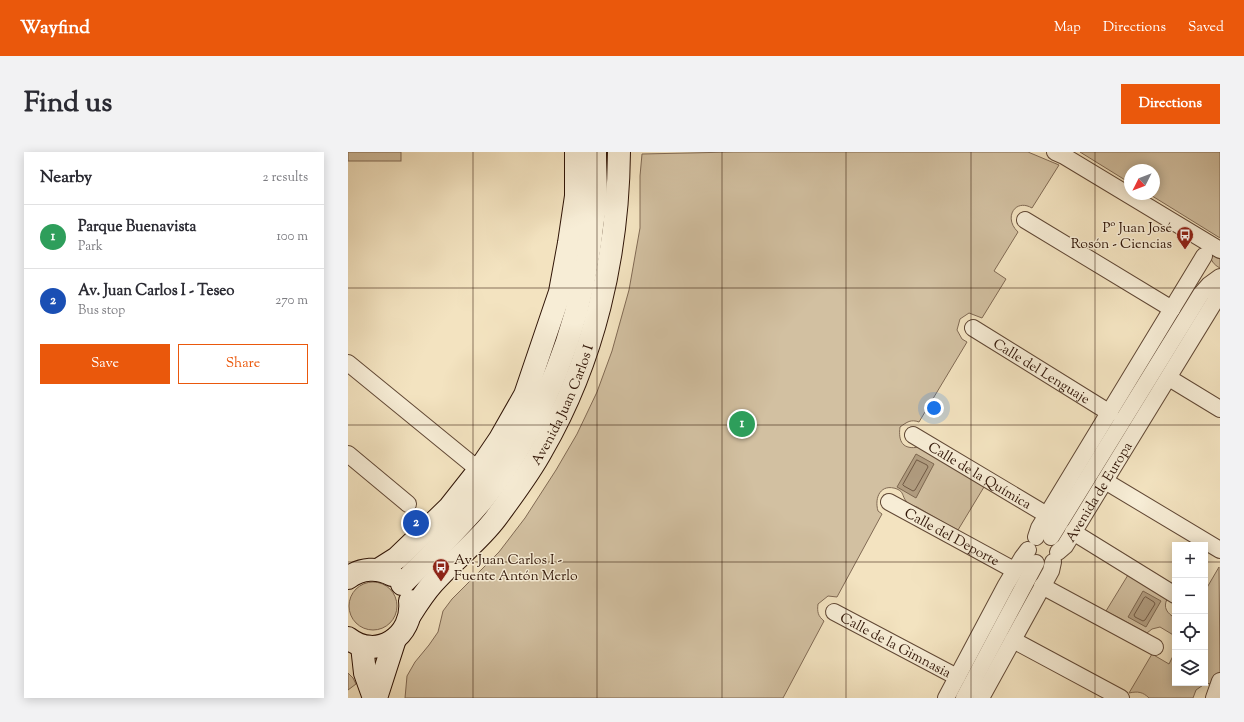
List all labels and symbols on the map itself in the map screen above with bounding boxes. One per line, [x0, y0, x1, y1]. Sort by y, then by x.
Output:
north arrow [1124, 164, 1160, 200]
place label: Pº Juan José Rosón - Ciencias [1071, 219, 1172, 255]
bus stop icon: Pº Juan José Rosón - Ciencias [1175, 225, 1195, 250]
street label: Calle del Lenguaje [988, 335, 1093, 410]
street label: Avenida Juan Carlos I [527, 342, 600, 470]
your location [924, 398, 944, 418]
pin: 1 [729, 409, 755, 439]
street label: Calle de la Química [923, 438, 1035, 516]
street label: Avenida de Europa [1062, 438, 1139, 547]
street label: Calle del Deporte [900, 504, 1002, 572]
pin: 2 [403, 508, 429, 538]
place label: Av. Juan Carlos I - Fuente Antón Merlo [454, 551, 578, 587]
bus stop icon: Av. Juan Carlos I - Fuente Antón Merlo [431, 557, 451, 582]
street label: Calle de la Gimnasia [836, 609, 955, 684]

